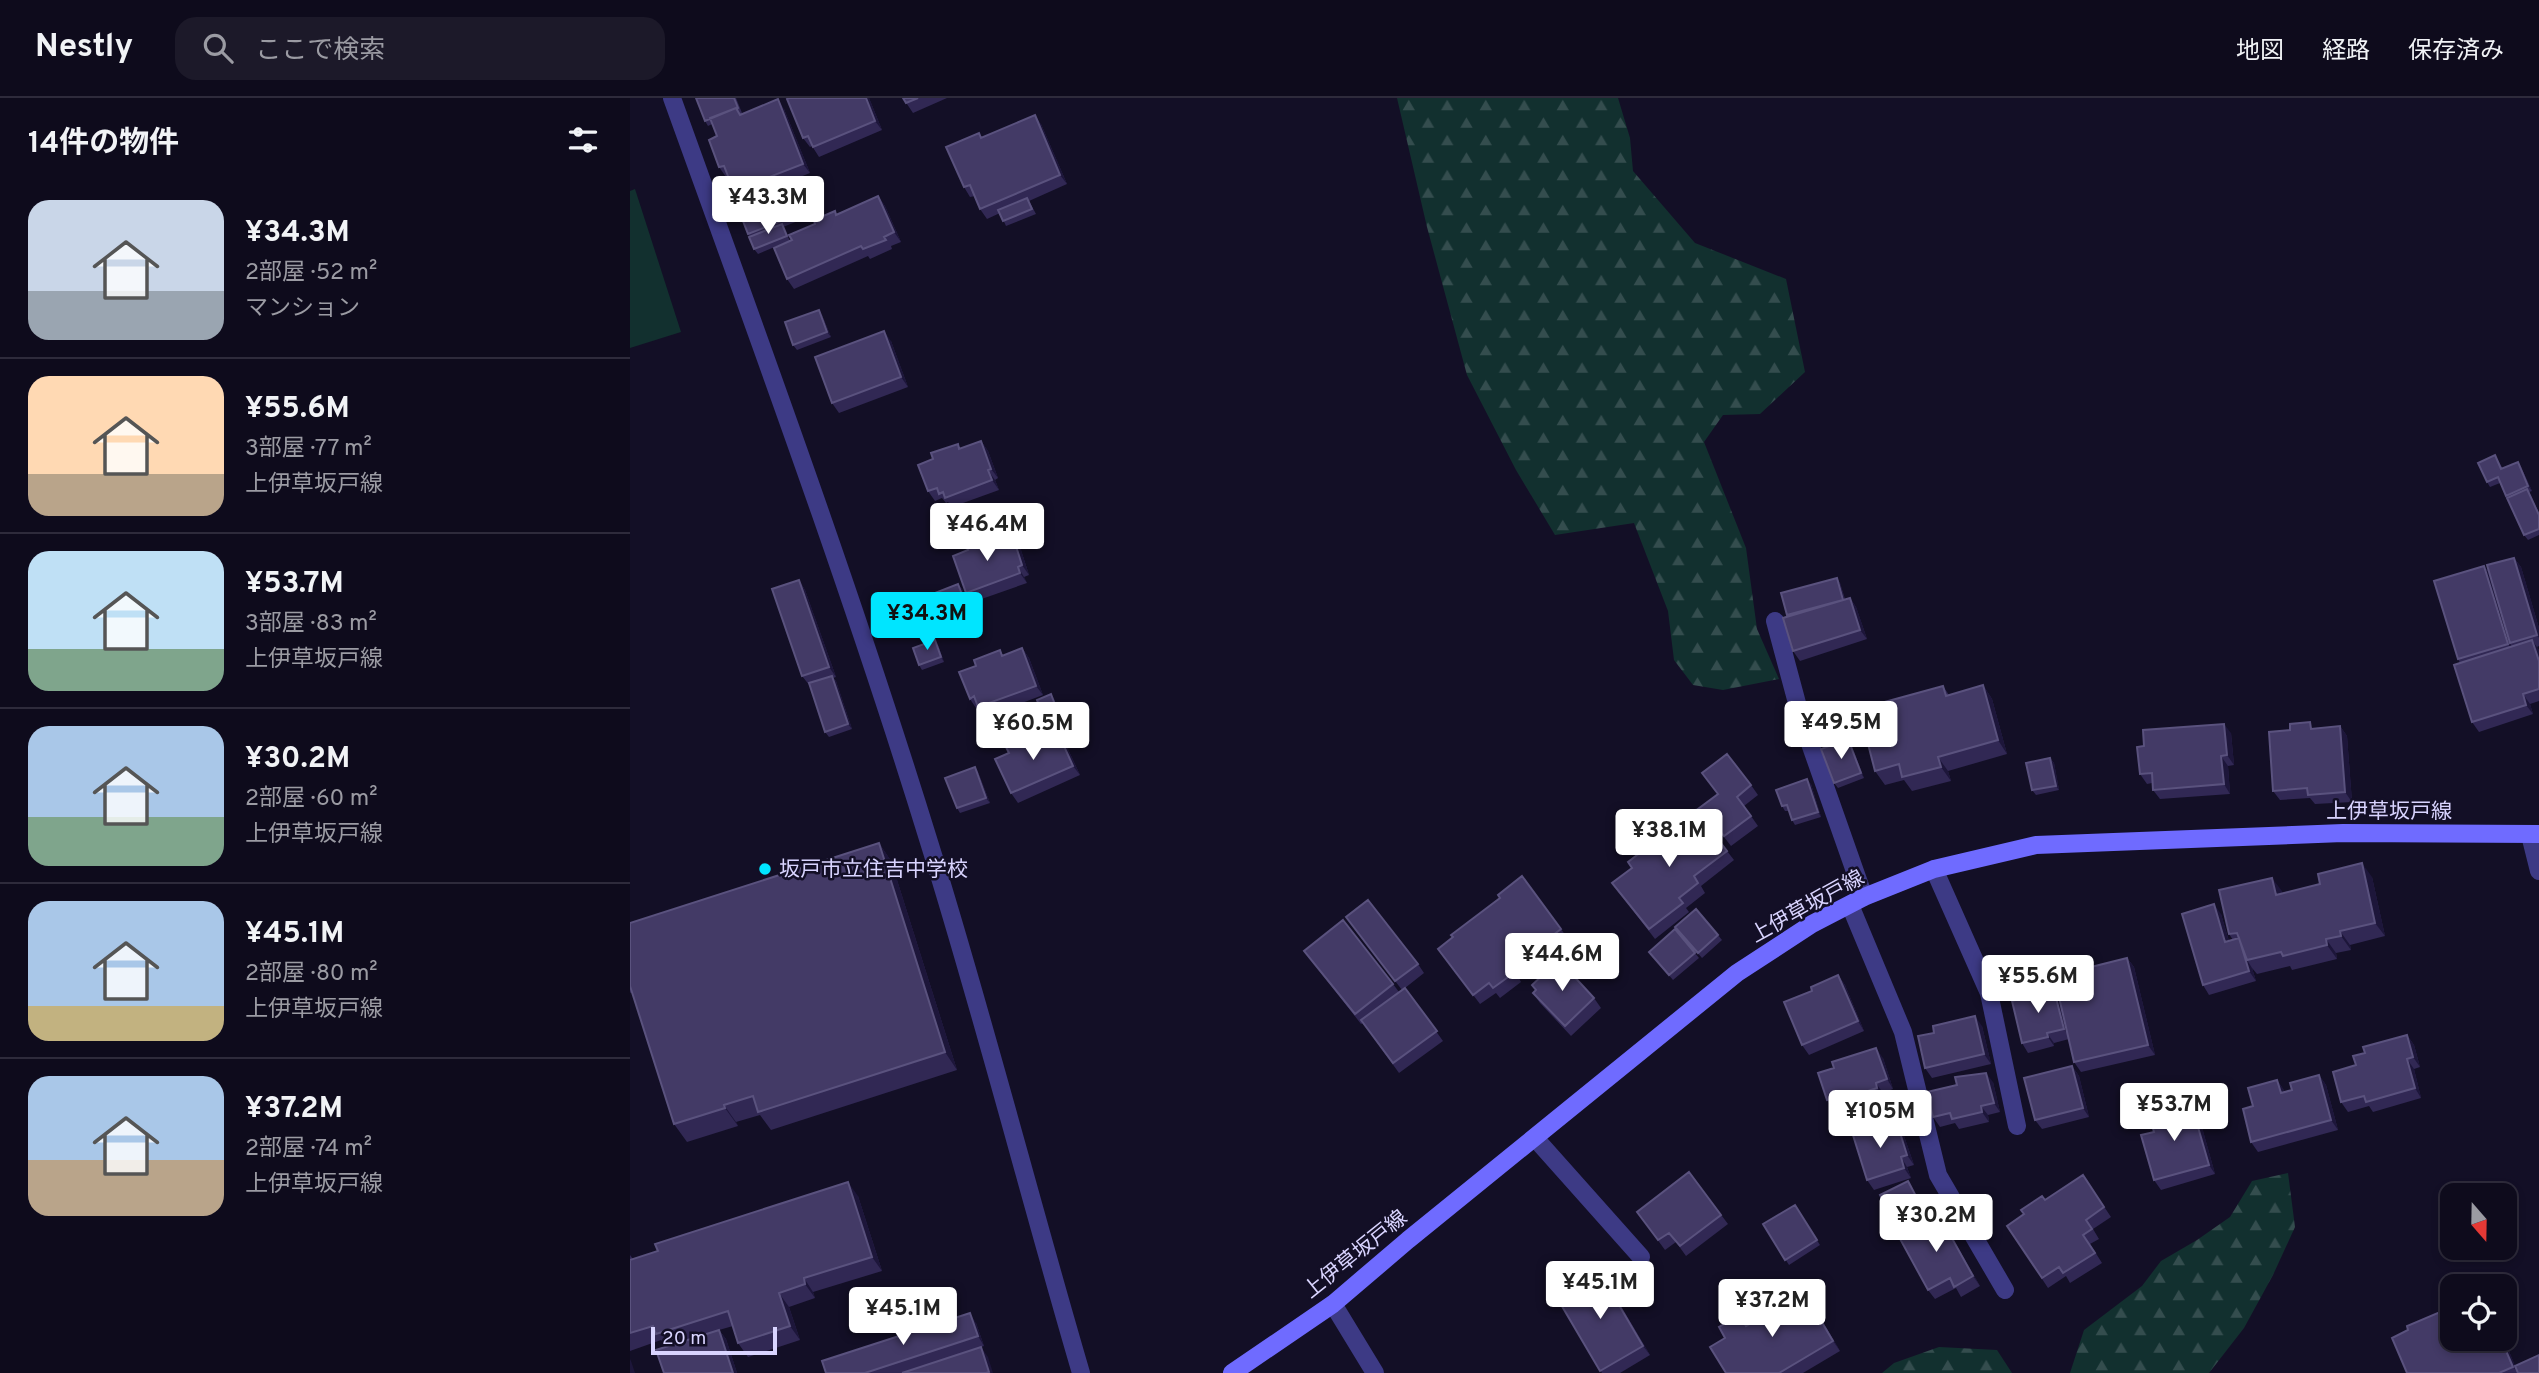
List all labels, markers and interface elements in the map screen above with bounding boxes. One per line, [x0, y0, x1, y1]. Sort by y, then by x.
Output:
search box [175, 17, 665, 80]
text: Nestly [35, 27, 133, 69]
icon: search [199, 29, 237, 67]
text: ここで検索 [255, 35, 385, 68]
text: 地図 [2236, 37, 2284, 67]
text: 経路 [2322, 37, 2370, 67]
text: 保存済み [2408, 37, 2504, 67]
icon: filters [564, 121, 602, 159]
text: 14件の物件 [28, 126, 179, 163]
pin: ¥43.3M [711, 176, 825, 236]
text: ¥43.3M [728, 184, 808, 213]
text: ¥34.3M [245, 215, 350, 252]
icon: home [84, 228, 168, 312]
text: 2部屋 · 52 m² [245, 259, 377, 288]
text: マンション [245, 295, 360, 324]
text: ¥55.6M [245, 391, 350, 428]
icon: home [84, 404, 168, 488]
text: 3部屋 · 77 m² [245, 435, 372, 464]
text: 上伊草坂戸線 [245, 471, 383, 500]
pin: ¥46.4M [930, 504, 1044, 563]
text: ¥46.4M [946, 511, 1028, 540]
text: ¥53.7M [245, 566, 344, 603]
icon: home [84, 579, 168, 663]
pin: ¥34.3M [870, 592, 984, 652]
text: ¥34.3M [887, 600, 967, 629]
text: 3部屋 · 83 m² [245, 610, 377, 639]
text: 上伊草坂戸線 [245, 646, 383, 675]
pin: ¥60.5M [976, 702, 1090, 762]
pin: ¥49.5M [1784, 702, 1898, 761]
text: ¥49.5M [1800, 709, 1882, 738]
text: ¥60.5M [992, 710, 1074, 739]
text: ¥30.2M [245, 741, 350, 778]
icon: home [84, 754, 168, 838]
text: 2部屋 · 60 m² [245, 785, 378, 814]
street label: 上伊草坂戸線 [2326, 799, 2452, 826]
pin: ¥38.1M [1612, 810, 1726, 869]
text: ¥38.1M [1631, 817, 1707, 846]
text: 上伊草坂戸線 [245, 821, 383, 850]
place label: 坂戸市立住吉中学校 [779, 857, 968, 884]
marker: 坂戸市立住吉中学校 [757, 861, 773, 877]
street label: 上伊草坂戸線 [1746, 865, 1869, 950]
text: ¥45.1M [245, 916, 344, 953]
icon: home [84, 929, 168, 1013]
pin: ¥44.6M [1505, 934, 1619, 993]
text: ¥44.6M [1521, 941, 1603, 970]
pin: ¥55.6M [1981, 956, 2095, 1015]
text: 2部屋 · 80 m² [245, 960, 378, 989]
text: ¥55.6M [1998, 963, 2078, 992]
text: 上伊草坂戸線 [245, 996, 383, 1025]
pin: ¥53.7M [2117, 1084, 2231, 1143]
pin: ¥105M [1831, 1090, 1929, 1150]
text: ¥37.2M [245, 1091, 343, 1128]
text: ¥53.7M [2136, 1091, 2212, 1120]
text: ¥105M [1845, 1098, 1915, 1127]
icon: home [84, 1104, 168, 1188]
text: 2部屋 · 74 m² [245, 1135, 372, 1164]
text: 上伊草坂戸線 [245, 1171, 383, 1200]
north arrow [2440, 1183, 2516, 1260]
map controls [2440, 1183, 2517, 1351]
pin: ¥30.2M [1879, 1194, 1993, 1254]
text: ¥30.2M [1896, 1202, 1976, 1231]
street label: 上伊草坂戸線 [1298, 1205, 1413, 1305]
pin: ¥45.1M [1543, 1262, 1657, 1321]
text: ¥45.1M [1562, 1269, 1638, 1298]
button: locate [2440, 1274, 2517, 1351]
pin: ¥37.2M [1715, 1280, 1829, 1339]
text: ¥37.2M [1734, 1287, 1810, 1316]
pin: ¥45.1M [846, 1288, 960, 1347]
text: ¥45.1M [865, 1295, 941, 1324]
scale bar [651, 1324, 777, 1356]
text: 20 m [662, 1327, 706, 1351]

